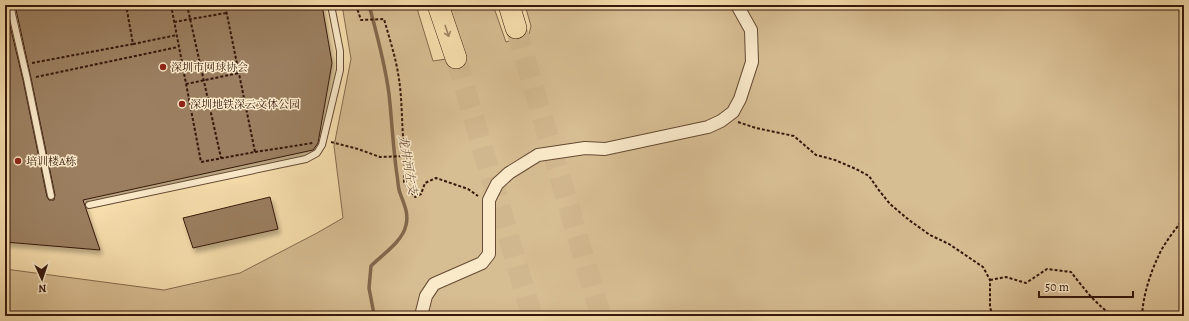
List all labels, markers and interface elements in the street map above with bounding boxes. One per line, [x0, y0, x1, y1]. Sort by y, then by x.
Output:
one-way arrow [444, 25, 451, 38]
place label: 深圳市网球协会 [171, 60, 248, 75]
marker: 深圳市网球协会 [158, 62, 168, 72]
place label: 深圳地铁深云文体公园 [190, 97, 300, 112]
marker: 深圳地铁深云文体公园 [177, 99, 187, 109]
water label: 龙井河左支 [395, 134, 421, 198]
place label: 培训楼A栋 [26, 154, 76, 169]
marker: 培训楼A栋 [13, 156, 23, 166]
north arrow [22, 259, 62, 299]
scale bar [1039, 273, 1133, 299]
text: 50 m [1045, 279, 1069, 295]
text: N [38, 281, 47, 296]

